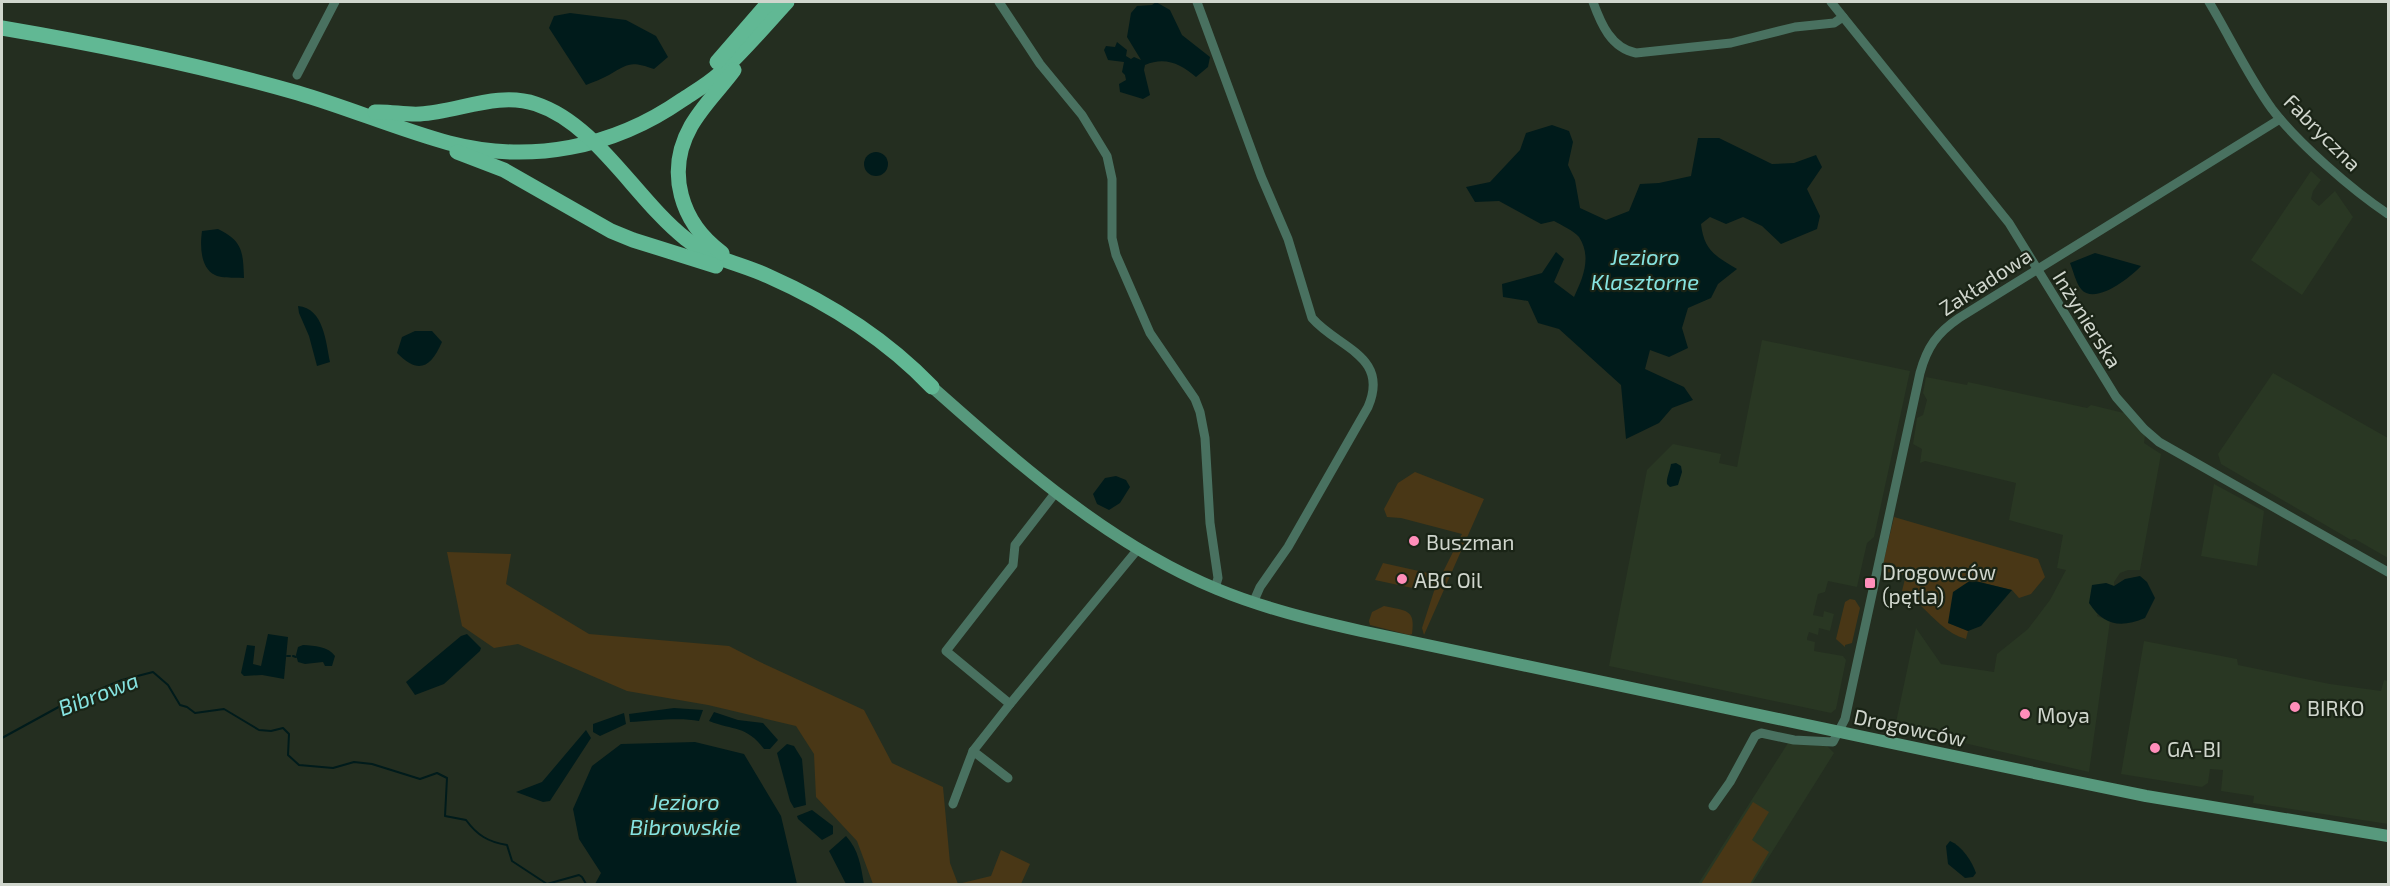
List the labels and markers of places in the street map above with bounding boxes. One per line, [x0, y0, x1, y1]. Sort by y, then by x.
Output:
place label: Buszman [1426, 529, 1515, 554]
marker: Buszman [1407, 534, 1421, 548]
place label: Drogowców (pętla) [1882, 559, 1996, 608]
place label: ABC Oil [1414, 567, 1483, 592]
marker: ABC Oil [1395, 572, 1409, 586]
marker: Drogowców (pętla) [1863, 576, 1877, 590]
place label: BIRKO [2307, 695, 2364, 720]
marker: BIRKO [2288, 700, 2302, 714]
place label: Moya [2037, 702, 2090, 727]
marker: Moya [2018, 707, 2032, 721]
place label: GA-BI [2167, 736, 2221, 761]
marker: GA-BI [2148, 741, 2162, 755]

